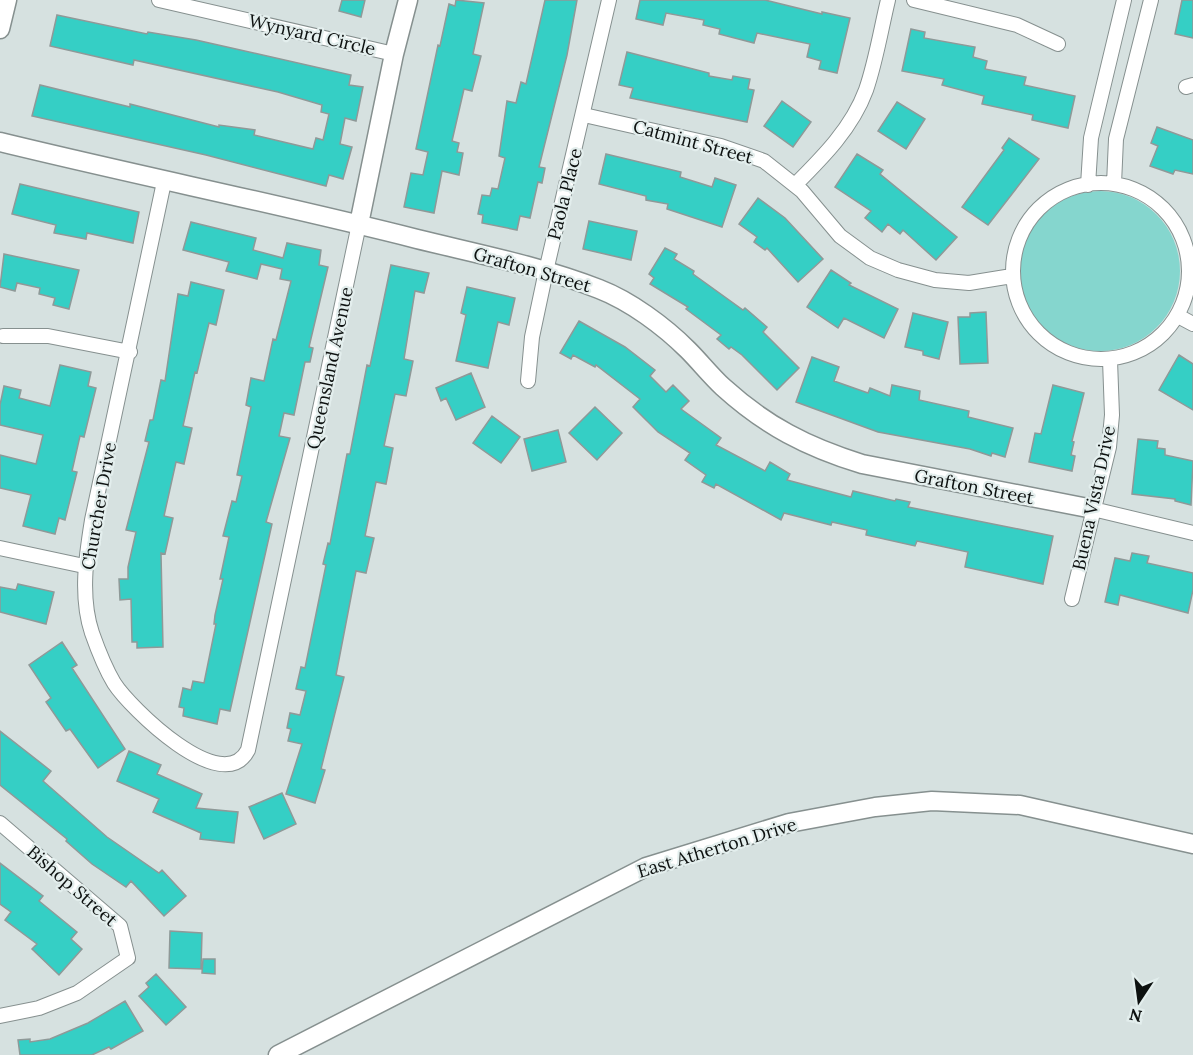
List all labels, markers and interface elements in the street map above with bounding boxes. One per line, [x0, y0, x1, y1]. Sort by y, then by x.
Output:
street label: Wynyard Circle [246, 9, 378, 60]
street label: Catmint Street [631, 114, 756, 169]
street label: Paola Place [542, 145, 587, 242]
street label: Grafton Street [471, 242, 594, 297]
street label: Queensland Avenue [301, 284, 358, 451]
street label: Buena Vista Drive [1067, 423, 1120, 572]
street label: Churcher Drive [76, 440, 121, 572]
street label: Grafton Street [912, 464, 1036, 509]
street label: East Atherton Drive [634, 812, 799, 883]
street label: Bishop Street [22, 840, 122, 931]
north arrow [1109, 971, 1169, 1031]
text: N [1127, 1004, 1144, 1027]

